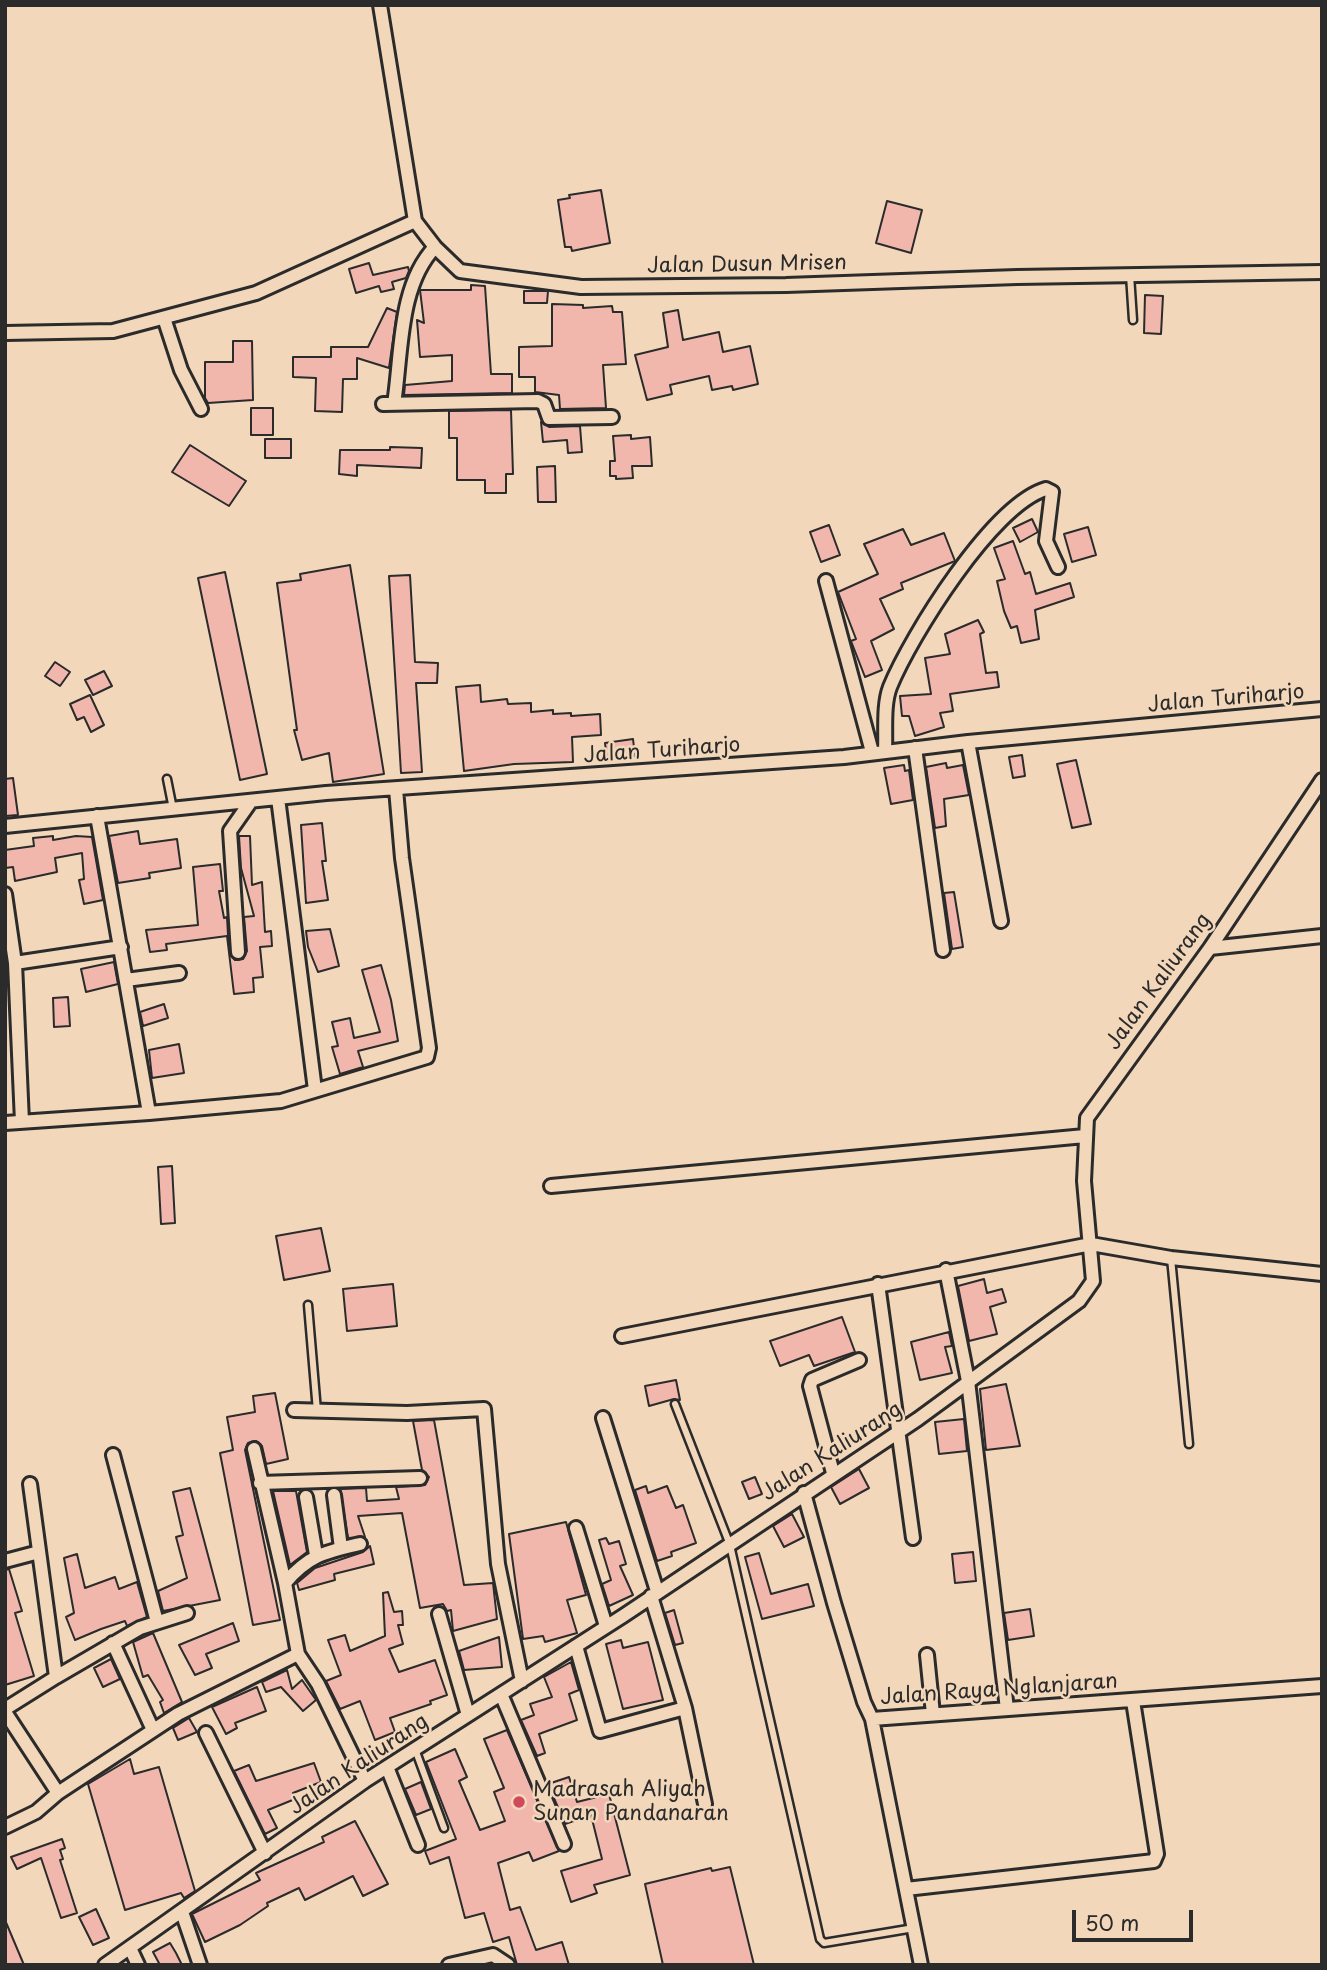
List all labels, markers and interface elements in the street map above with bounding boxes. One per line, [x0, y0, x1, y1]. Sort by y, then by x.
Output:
street label: Jalan Dusun Mrisen [647, 251, 847, 279]
street label: Jalan Turiharjo [1147, 680, 1305, 718]
street label: Jalan Turiharjo [583, 733, 741, 769]
street label: Jalan Kaliurang [1101, 909, 1217, 1055]
street label: Jalan Kaliurang [757, 1397, 907, 1507]
street label: Jalan Raya Nglanjaran [879, 1669, 1119, 1711]
street label: Jalan Kaliurang [285, 1709, 433, 1821]
place label: Madrasah Aliyah Sunan Pandanaran [533, 1777, 729, 1827]
marker: Madrasah Aliyah Sunan Pandanaran [511, 1794, 527, 1810]
scale bar [1075, 1896, 1196, 1940]
text: 50 m [1085, 1906, 1139, 1938]

